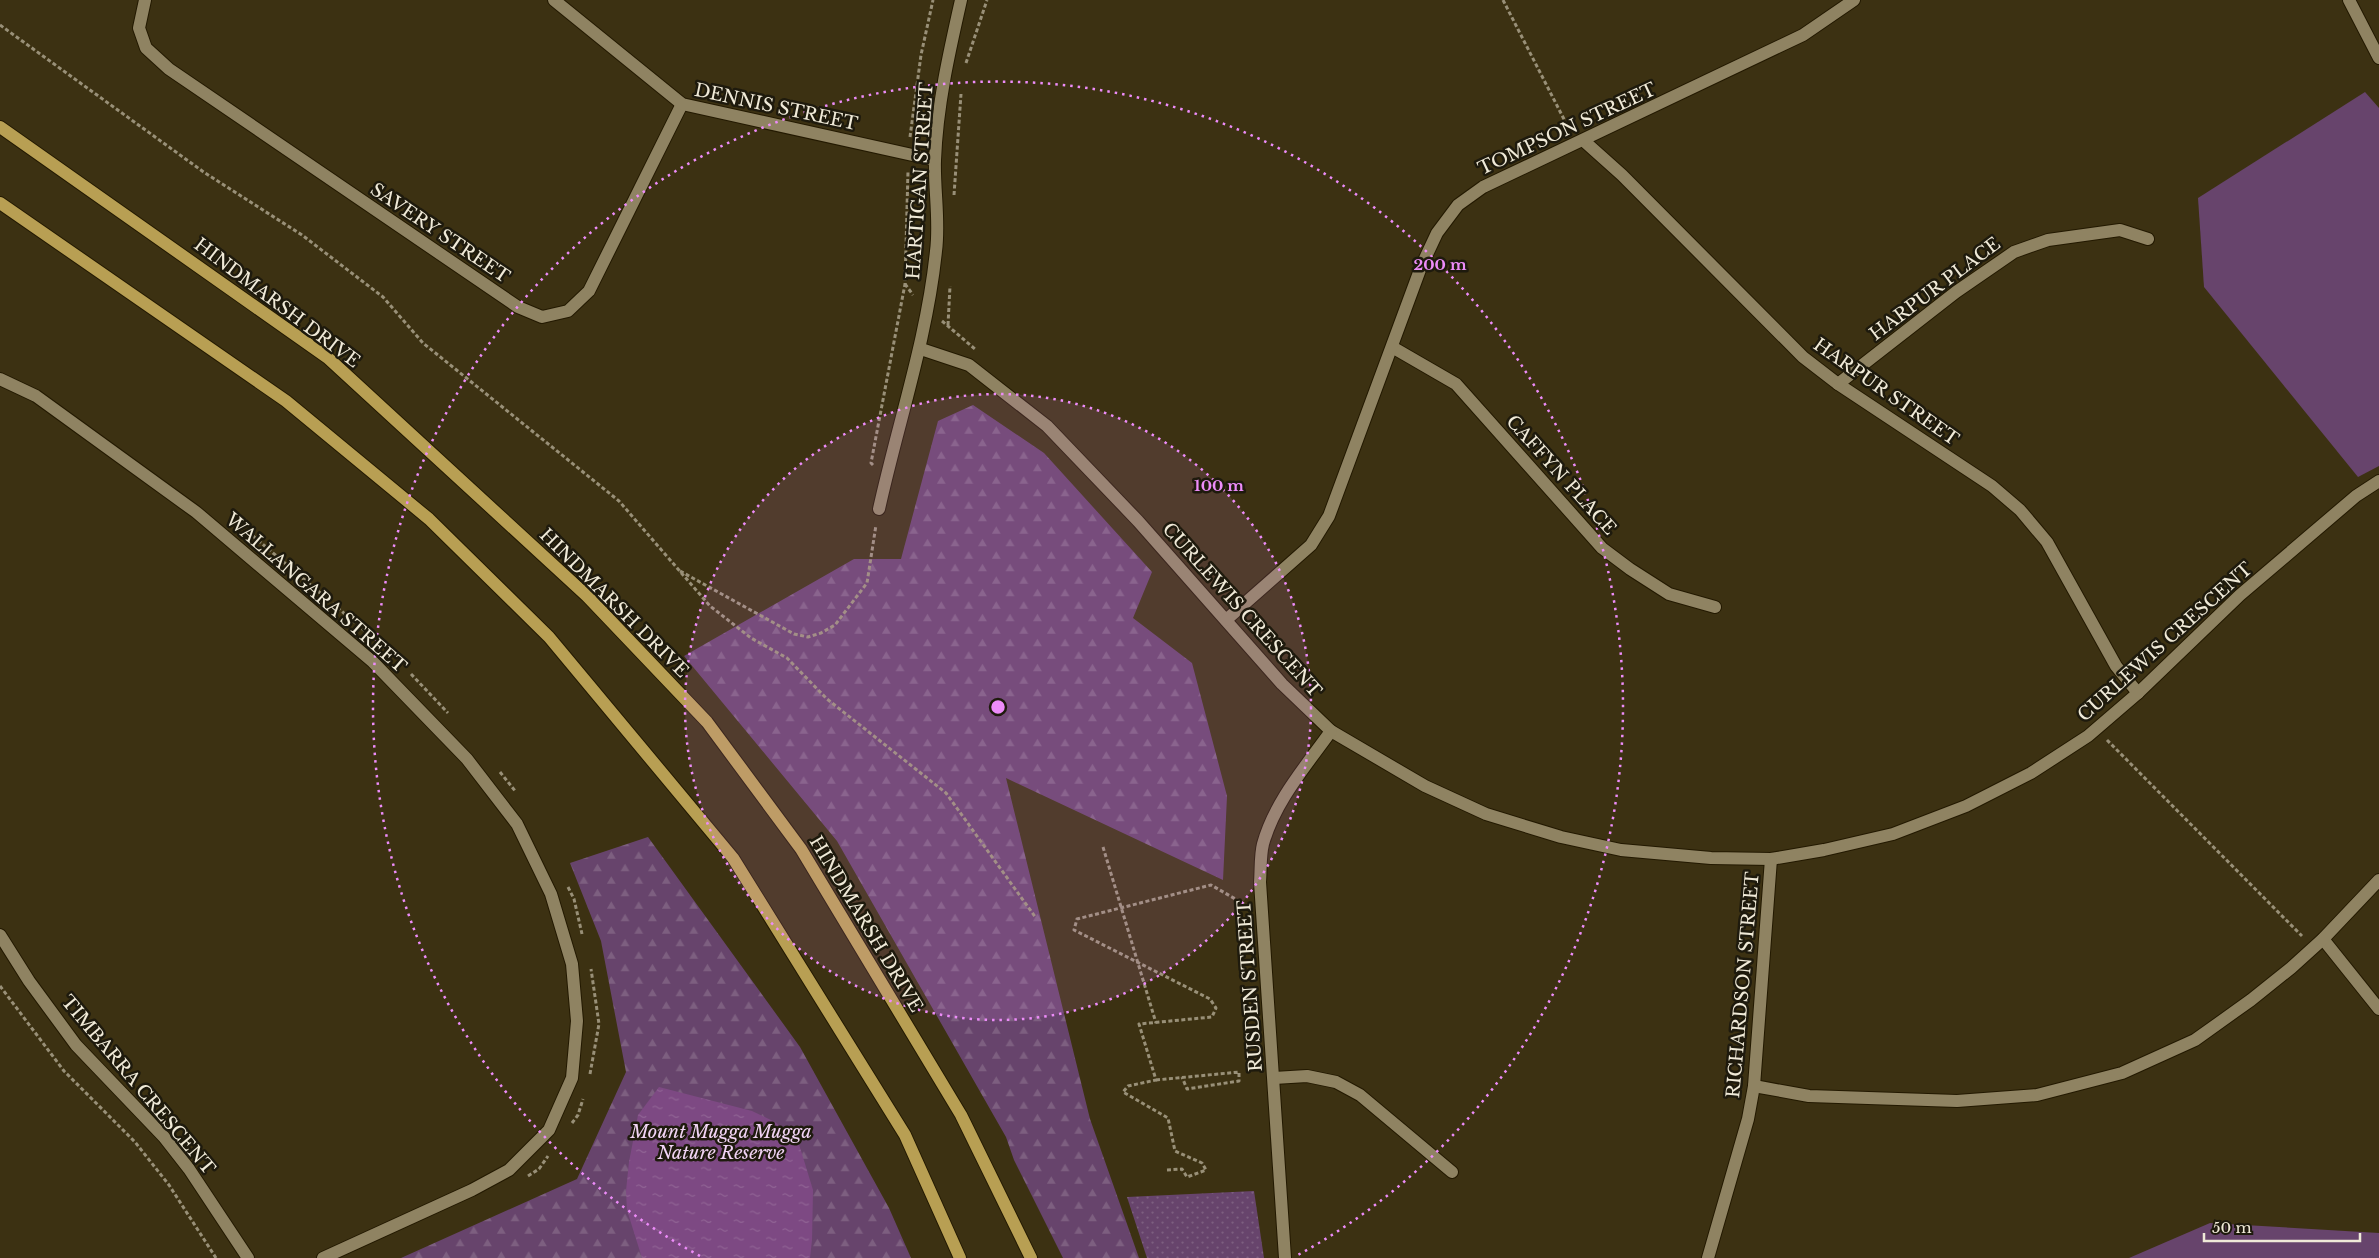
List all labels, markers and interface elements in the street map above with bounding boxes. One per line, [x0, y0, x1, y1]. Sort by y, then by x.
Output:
street label: TOMPSON STREET [1475, 78, 1660, 180]
street label: DENNIS STREET [692, 79, 860, 135]
street label: HARTIGAN STREET [902, 81, 938, 280]
street label: SAVERY STREET [366, 178, 514, 288]
street label: HARPUR PLACE [1865, 233, 2005, 345]
street label: HINDMARSH DRIVE [190, 234, 364, 372]
text: 200 m [1414, 255, 1467, 274]
street label: HARPUR STREET [1809, 334, 1963, 451]
street label: CAFFYN PLACE [1501, 411, 1621, 539]
text: 100 m [1194, 476, 1244, 495]
street label: WALLANGARA STREET [220, 508, 411, 678]
street label: CURLEWIS CRESCENT [1158, 518, 1327, 702]
street label: HINDMARSH DRIVE [535, 524, 693, 682]
street label: CURLEWIS CRESCENT [2073, 557, 2257, 726]
centre of rings [989, 698, 1007, 716]
street label: HINDMARSH DRIVE [805, 832, 927, 1016]
street label: RICHARDSON STREET [1722, 870, 1764, 1099]
street label: RUSDEN STREET [1233, 899, 1267, 1072]
street label: TIMBARRA CRESCENT [57, 991, 220, 1180]
park label: Mount Mugga Mugga Nature Reserve [629, 1121, 812, 1164]
scale bar [2204, 1210, 2360, 1242]
text: 50 m [2212, 1218, 2252, 1237]

